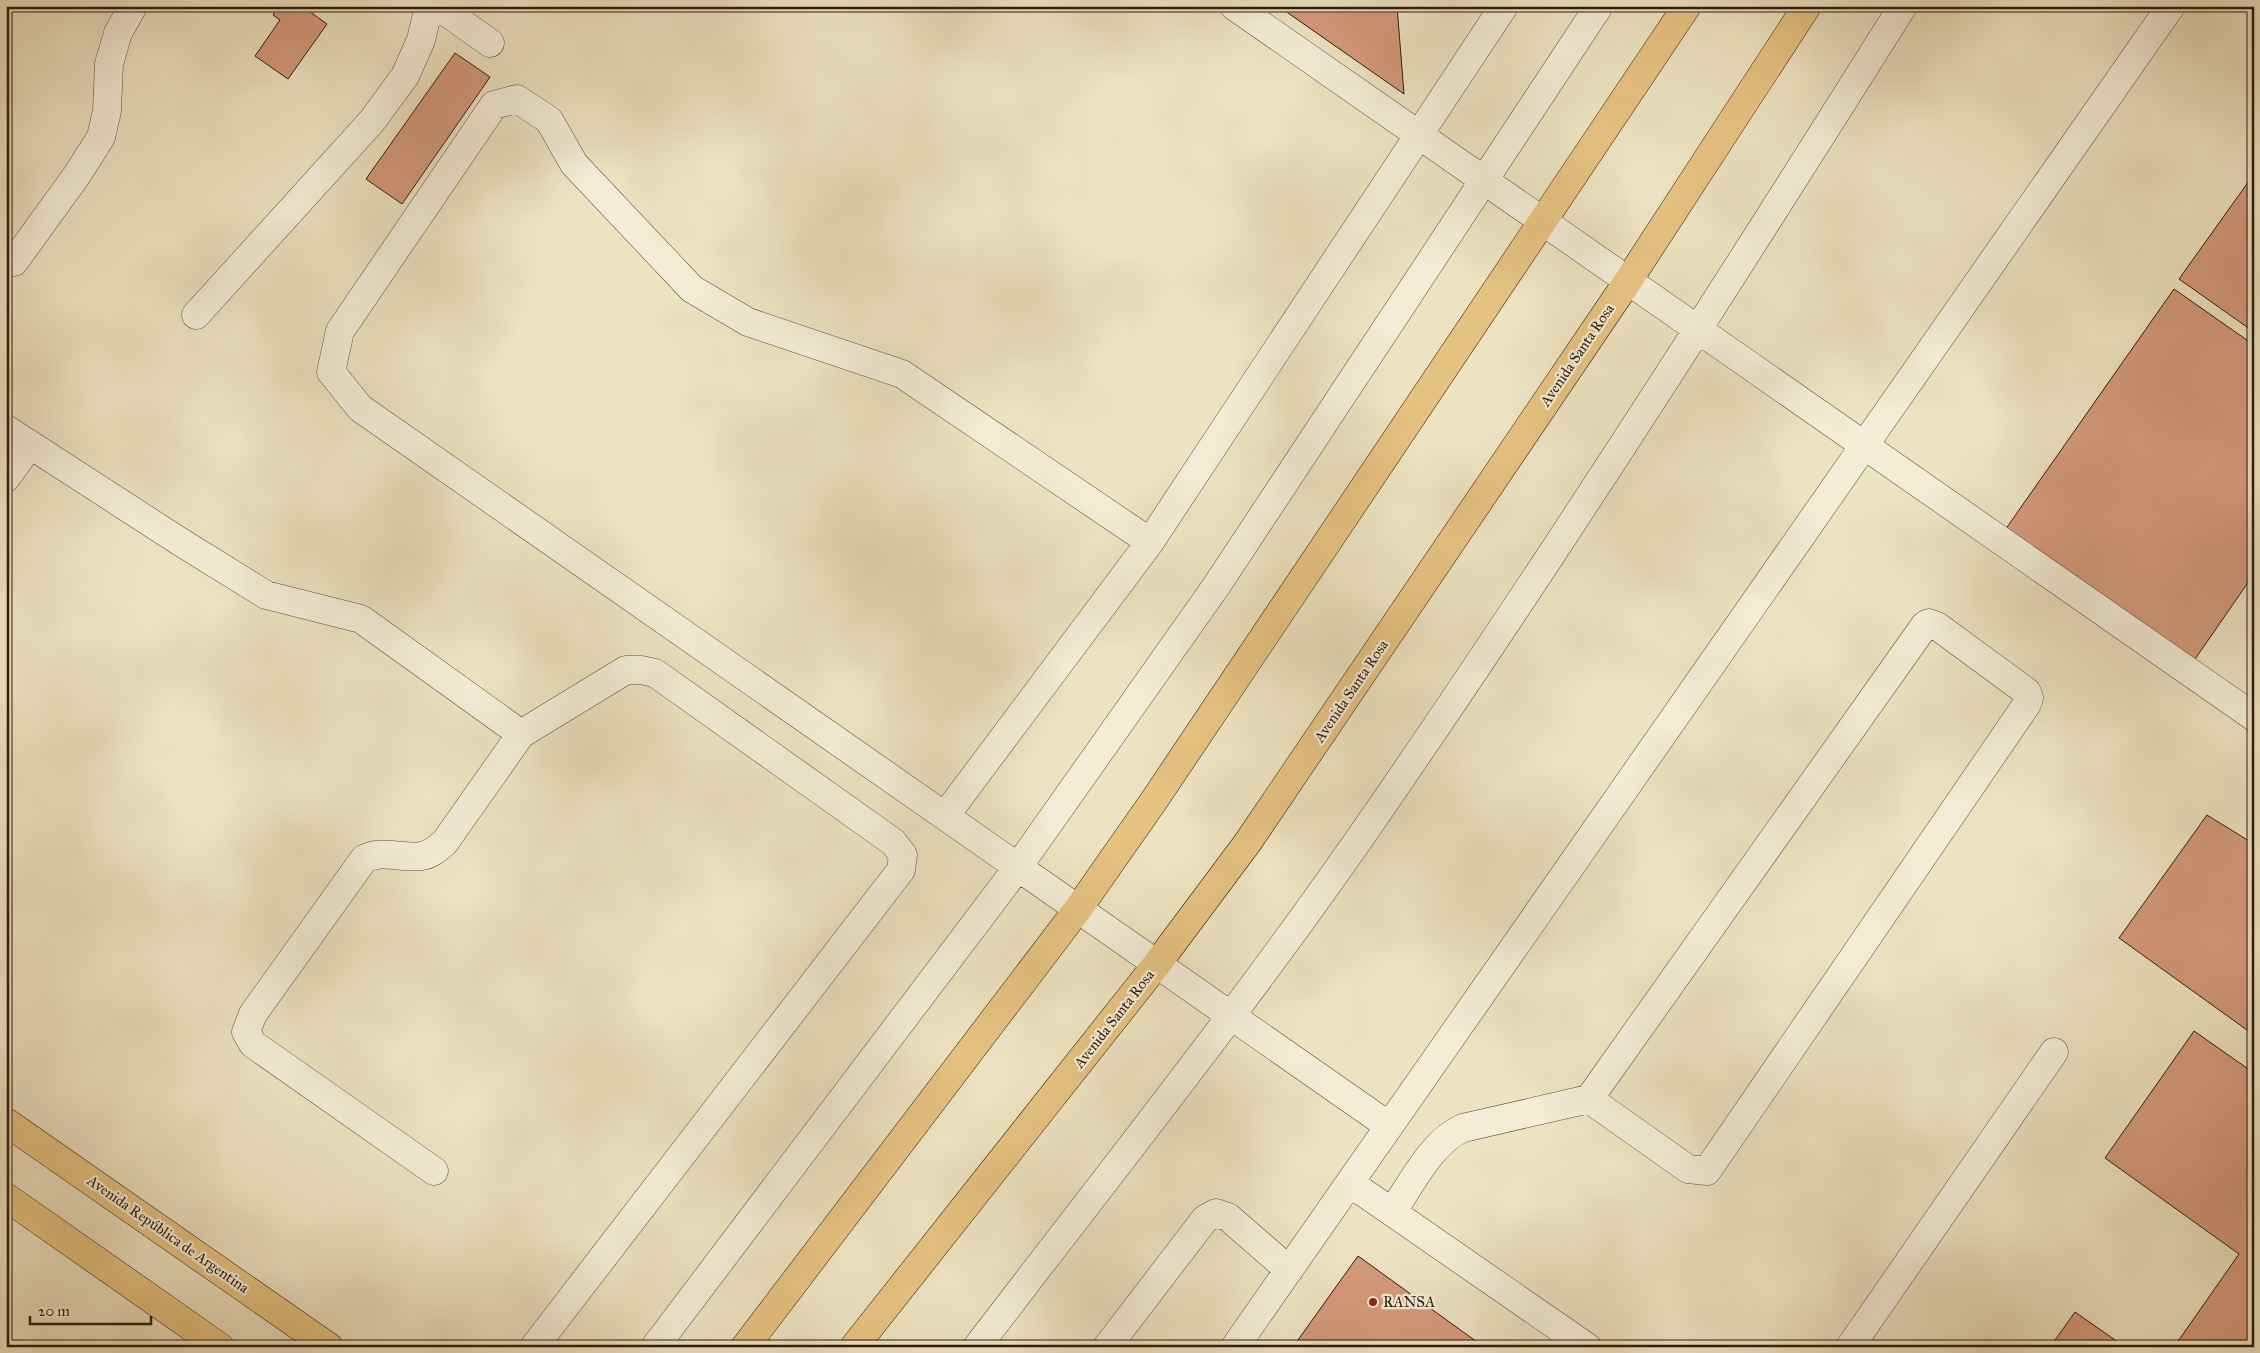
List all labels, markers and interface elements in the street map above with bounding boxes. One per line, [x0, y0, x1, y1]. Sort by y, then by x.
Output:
street label: Avenida Santa Rosa [1535, 300, 1618, 411]
street label: Avenida Santa Rosa [1309, 636, 1392, 747]
street label: Avenida Santa Rosa [1069, 966, 1158, 1073]
street label: Avenida República de Argentina [83, 1171, 253, 1297]
scale bar [30, 1293, 151, 1325]
place label: RANSA [1383, 1293, 1435, 1311]
marker: RANSA [1367, 1296, 1379, 1308]
text: 20 m [38, 1302, 70, 1320]

